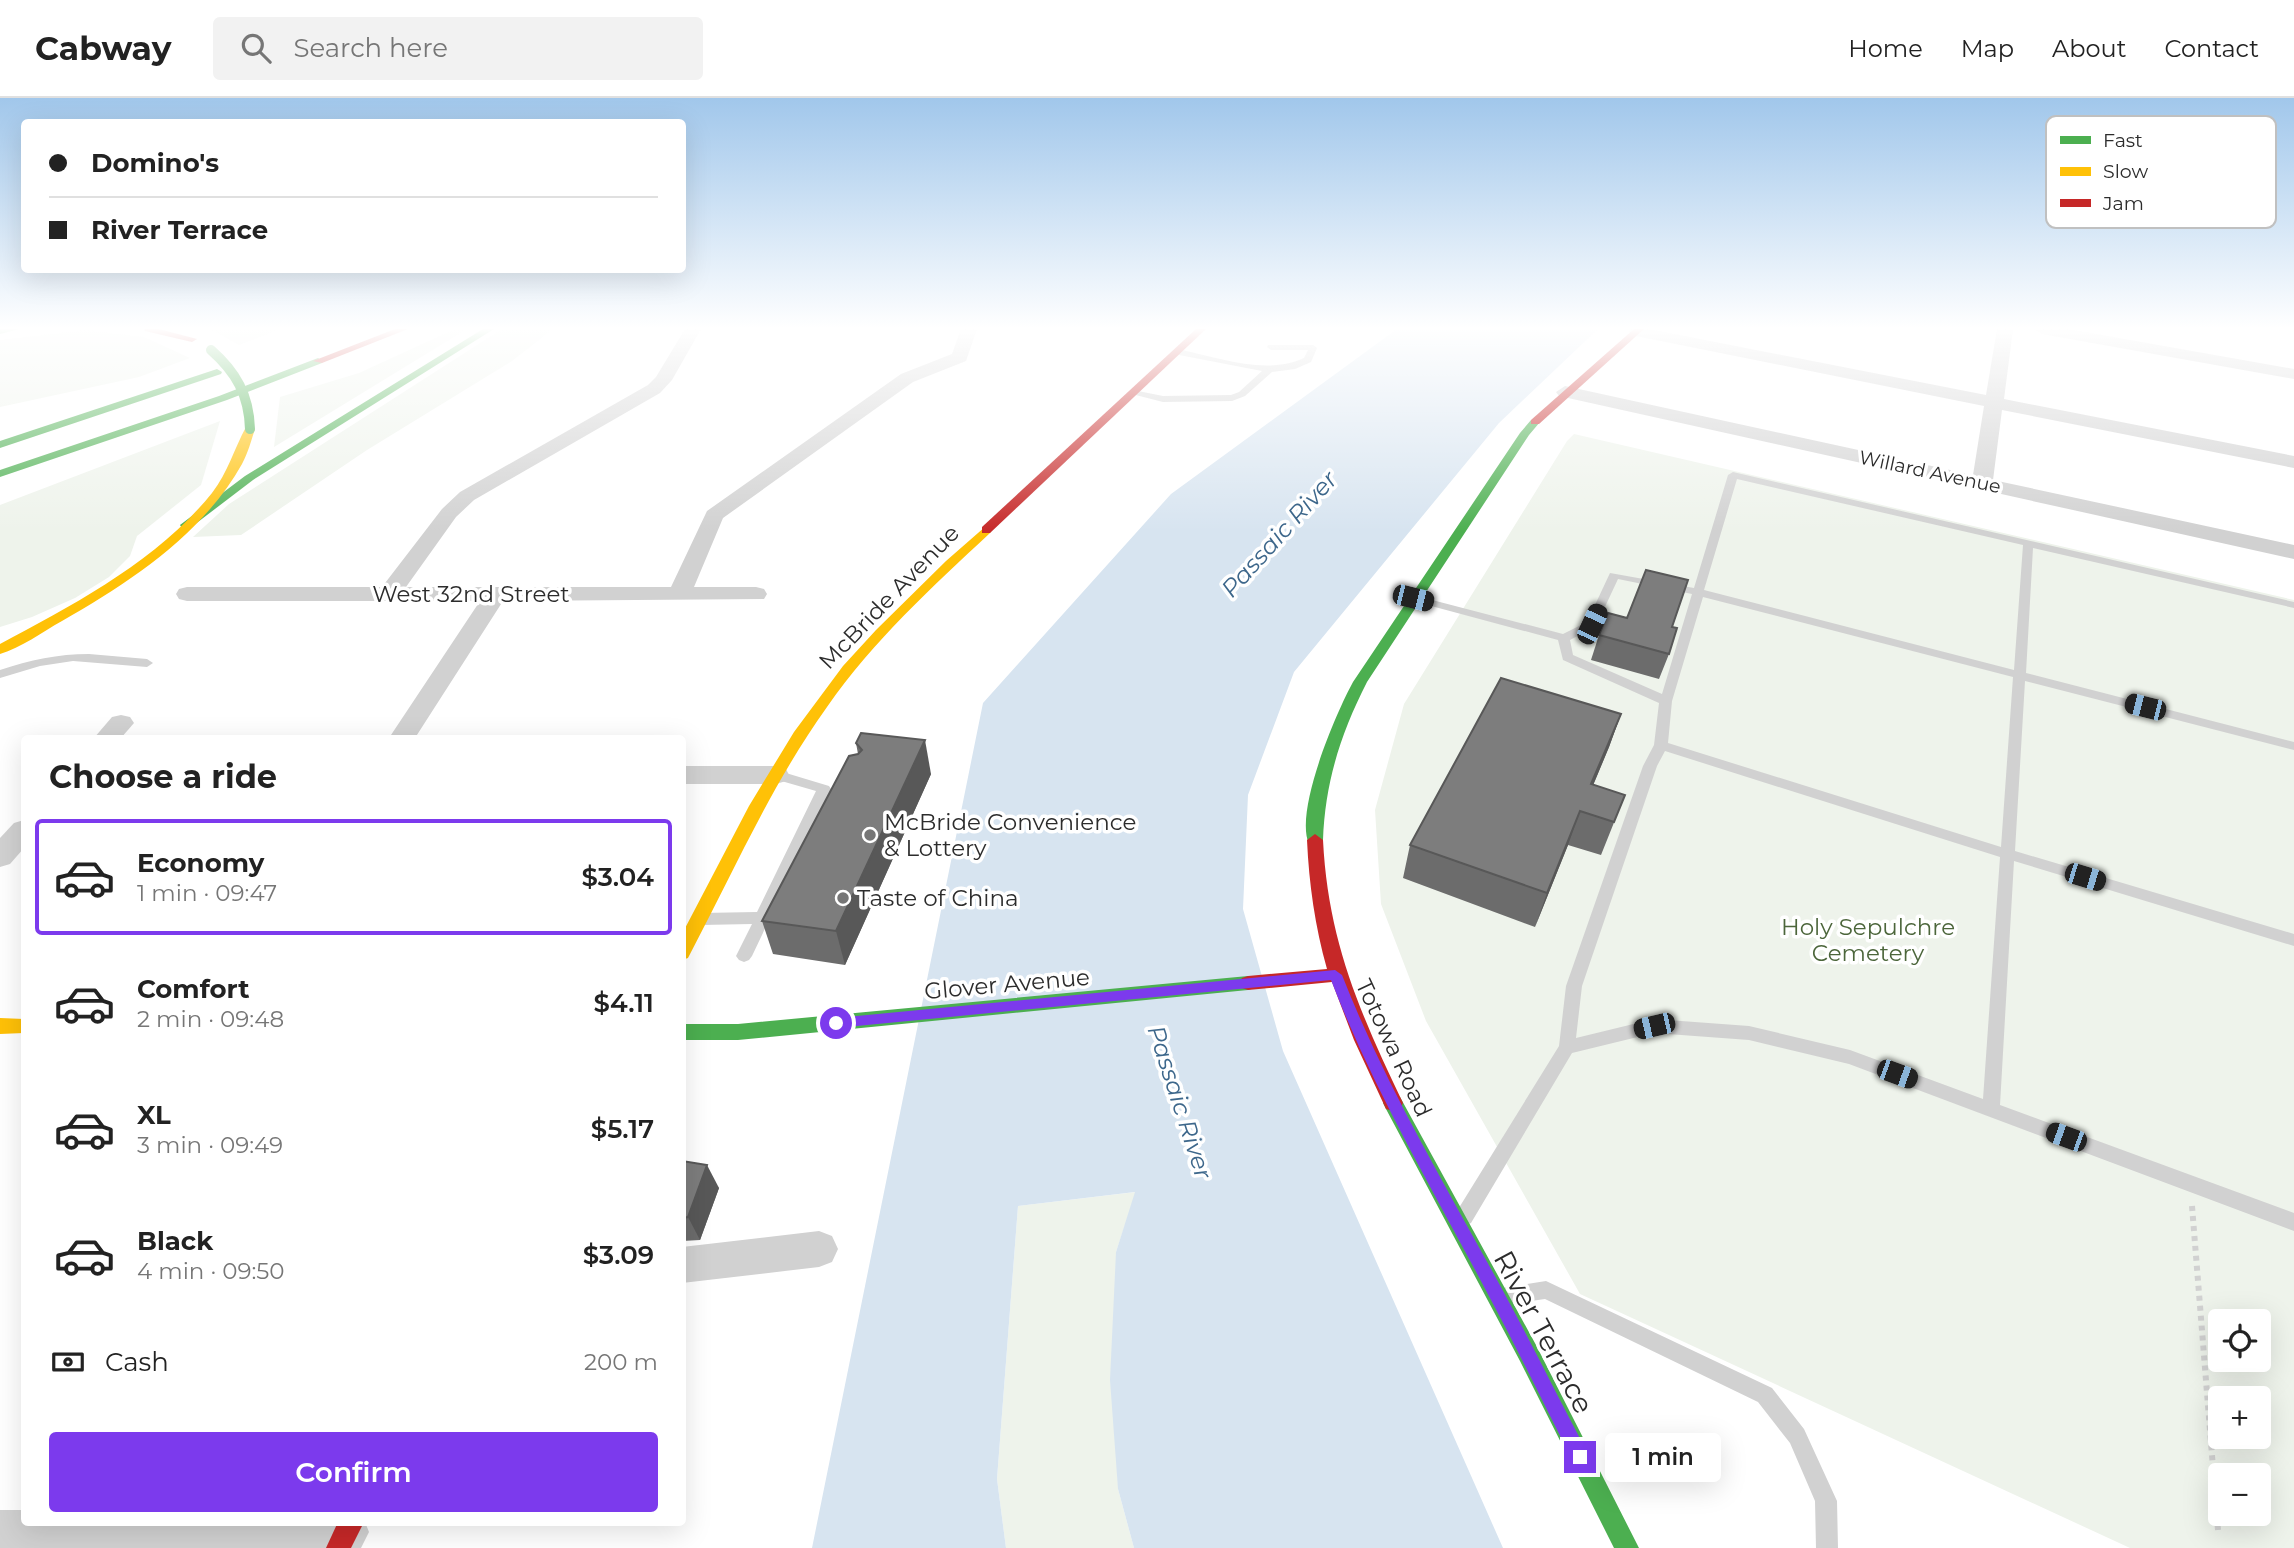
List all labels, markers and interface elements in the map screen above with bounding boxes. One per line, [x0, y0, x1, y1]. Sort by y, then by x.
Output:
search box [213, 17, 703, 80]
text: Cabway [35, 28, 171, 68]
icon: search [237, 29, 275, 67]
text: Search here [293, 32, 448, 64]
text: Home [1848, 34, 1923, 63]
text: Map [1961, 34, 2014, 63]
text: About [2052, 34, 2126, 63]
text: Contact [2164, 34, 2259, 63]
legend [2046, 116, 2276, 228]
text: Fast [2103, 129, 2143, 152]
text: Domino's [91, 147, 219, 179]
text: Slow [2103, 160, 2148, 183]
text: Jam [2102, 192, 2144, 215]
text: River Terrace [91, 214, 268, 246]
street label: Willard Avenue [1857, 446, 2003, 498]
water label: Passaic River [1215, 464, 1344, 603]
street label: McBride Avenue [813, 519, 965, 675]
street label: West 32nd Street [372, 580, 570, 608]
car [1391, 583, 1436, 613]
car [1574, 601, 1611, 647]
car [2123, 692, 2168, 722]
text: Choose a ride [49, 757, 277, 796]
place label: McBride Convenience & Lottery [884, 808, 1136, 862]
marker: McBride Convenience & Lottery [862, 827, 878, 843]
icon: car [53, 846, 116, 909]
text: Economy [137, 847, 264, 879]
text: $3.04 [581, 861, 654, 893]
car [2062, 861, 2109, 893]
text: 1 min · 09:47 [137, 879, 277, 907]
place label: Taste of China [857, 884, 1019, 912]
marker: Taste of China [835, 890, 851, 906]
park label: Holy Sepulchre Cemetery [1781, 913, 1955, 967]
street label: Glover Avenue [923, 963, 1091, 1005]
icon: car [53, 972, 116, 1035]
text: Comfort [137, 973, 249, 1005]
street label: Totowa Road [1350, 975, 1438, 1121]
text: $4.11 [593, 987, 654, 1019]
text: 2 min · 09:48 [137, 1005, 284, 1033]
route start [820, 1007, 852, 1039]
car [1632, 1011, 1677, 1041]
water label: Passaic River [1142, 1022, 1219, 1184]
car [1874, 1057, 1921, 1091]
icon: car [53, 1098, 116, 1161]
text: XL [137, 1099, 171, 1131]
text: $5.17 [591, 1113, 654, 1145]
car [2043, 1120, 2090, 1154]
text: 3 min · 09:49 [137, 1131, 283, 1159]
icon: car [53, 1224, 116, 1287]
text: Black [137, 1225, 213, 1257]
text: $3.09 [583, 1239, 654, 1271]
street label: River Terrace [1487, 1245, 1601, 1419]
text: 4 min · 09:50 [137, 1257, 285, 1285]
map controls [2208, 1309, 2271, 1526]
button: locate [2208, 1309, 2271, 1372]
icon: cash [49, 1343, 87, 1381]
text: Cash [105, 1346, 169, 1378]
text: 200 m [584, 1348, 658, 1376]
button: + [2208, 1386, 2271, 1449]
button: Confirm [49, 1432, 658, 1512]
callout: 1 min [1604, 1432, 1720, 1482]
route end [1564, 1441, 1596, 1473]
text: 1 min [1632, 1443, 1694, 1471]
button: − [2208, 1463, 2271, 1526]

